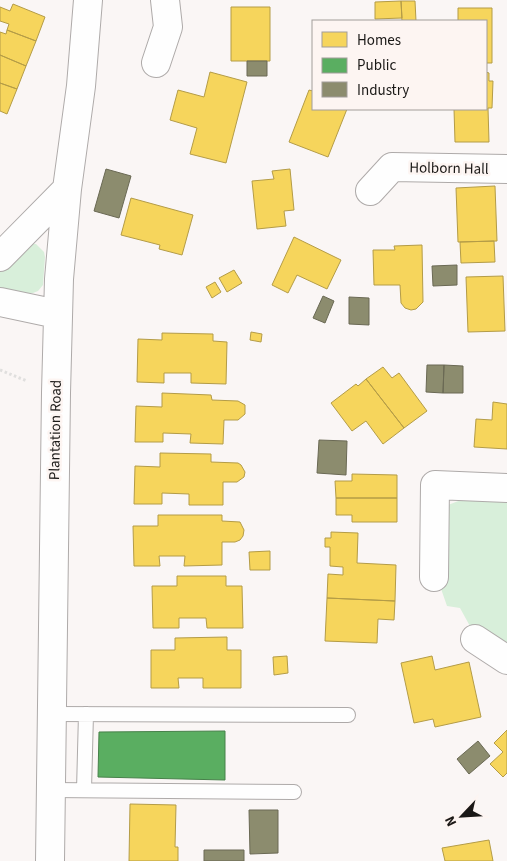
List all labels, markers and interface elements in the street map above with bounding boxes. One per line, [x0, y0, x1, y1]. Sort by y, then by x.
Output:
legend [312, 20, 487, 110]
text: Homes [357, 30, 401, 51]
text: Public [357, 55, 396, 76]
text: Industry [357, 80, 409, 101]
street label: Holborn Hall [409, 157, 489, 180]
street label: Plantation Road [44, 380, 67, 480]
north arrow [437, 791, 487, 841]
text: N [440, 813, 462, 830]

